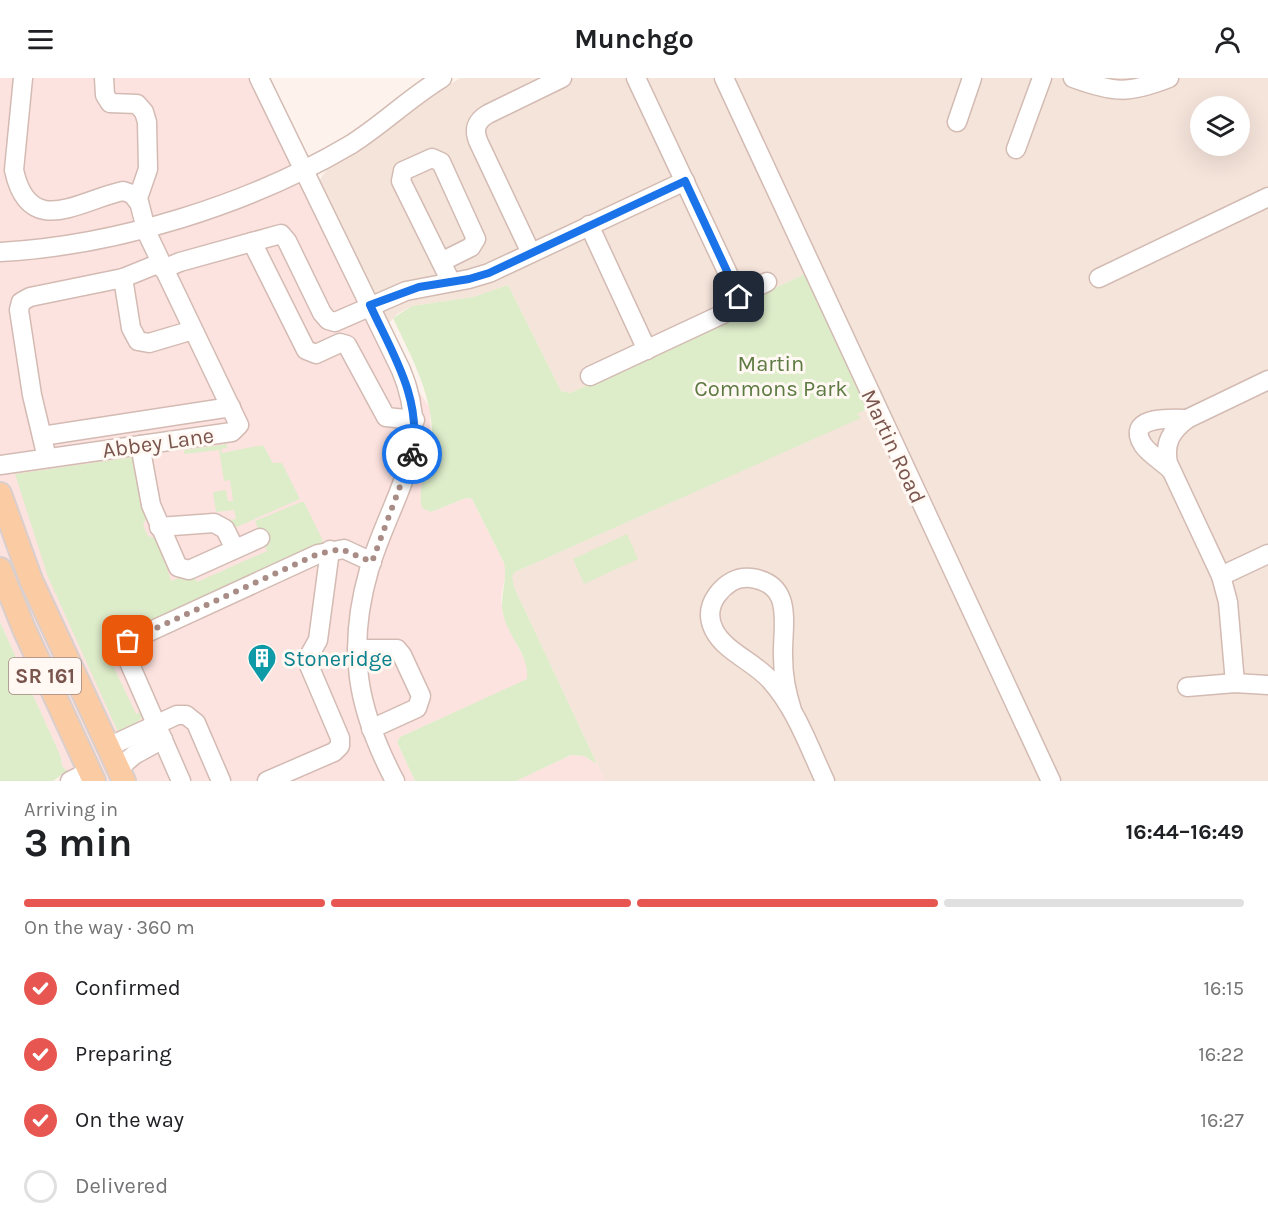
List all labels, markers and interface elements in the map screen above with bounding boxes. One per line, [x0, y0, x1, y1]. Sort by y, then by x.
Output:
icon: menu [24, 23, 57, 56]
text: Munchgo [574, 23, 694, 55]
icon: person [1211, 23, 1244, 56]
map controls [1190, 96, 1250, 156]
button: layers [1190, 96, 1250, 156]
pin [713, 271, 764, 322]
icon: home [722, 280, 755, 313]
park label: Martin Commons Park [694, 351, 848, 402]
street label: Martin Road [855, 385, 931, 508]
street label: Abbey Lane [101, 422, 216, 464]
courier [382, 424, 442, 484]
icon: bike [396, 438, 429, 471]
pin [102, 615, 153, 666]
icon: bag [111, 624, 144, 657]
building icon: Stoneridge [246, 642, 278, 684]
place label: Stoneridge [283, 646, 392, 672]
road number: SR 161 [9, 658, 81, 694]
text: Arriving in [24, 798, 118, 821]
text: 16:44–16:49 [1126, 819, 1244, 845]
text: 3 min [24, 820, 132, 866]
text: On the way · 360 m [24, 916, 195, 939]
icon: check [24, 972, 57, 1005]
text: Confirmed [75, 975, 181, 1001]
text: 16:15 [1203, 977, 1244, 1000]
icon: check [24, 1038, 57, 1071]
text: Preparing [75, 1041, 172, 1067]
text: 16:22 [1198, 1043, 1244, 1066]
icon: check [24, 1104, 57, 1137]
text: On the way [75, 1107, 184, 1133]
text: 16:27 [1200, 1109, 1244, 1132]
text: Delivered [75, 1173, 168, 1199]

